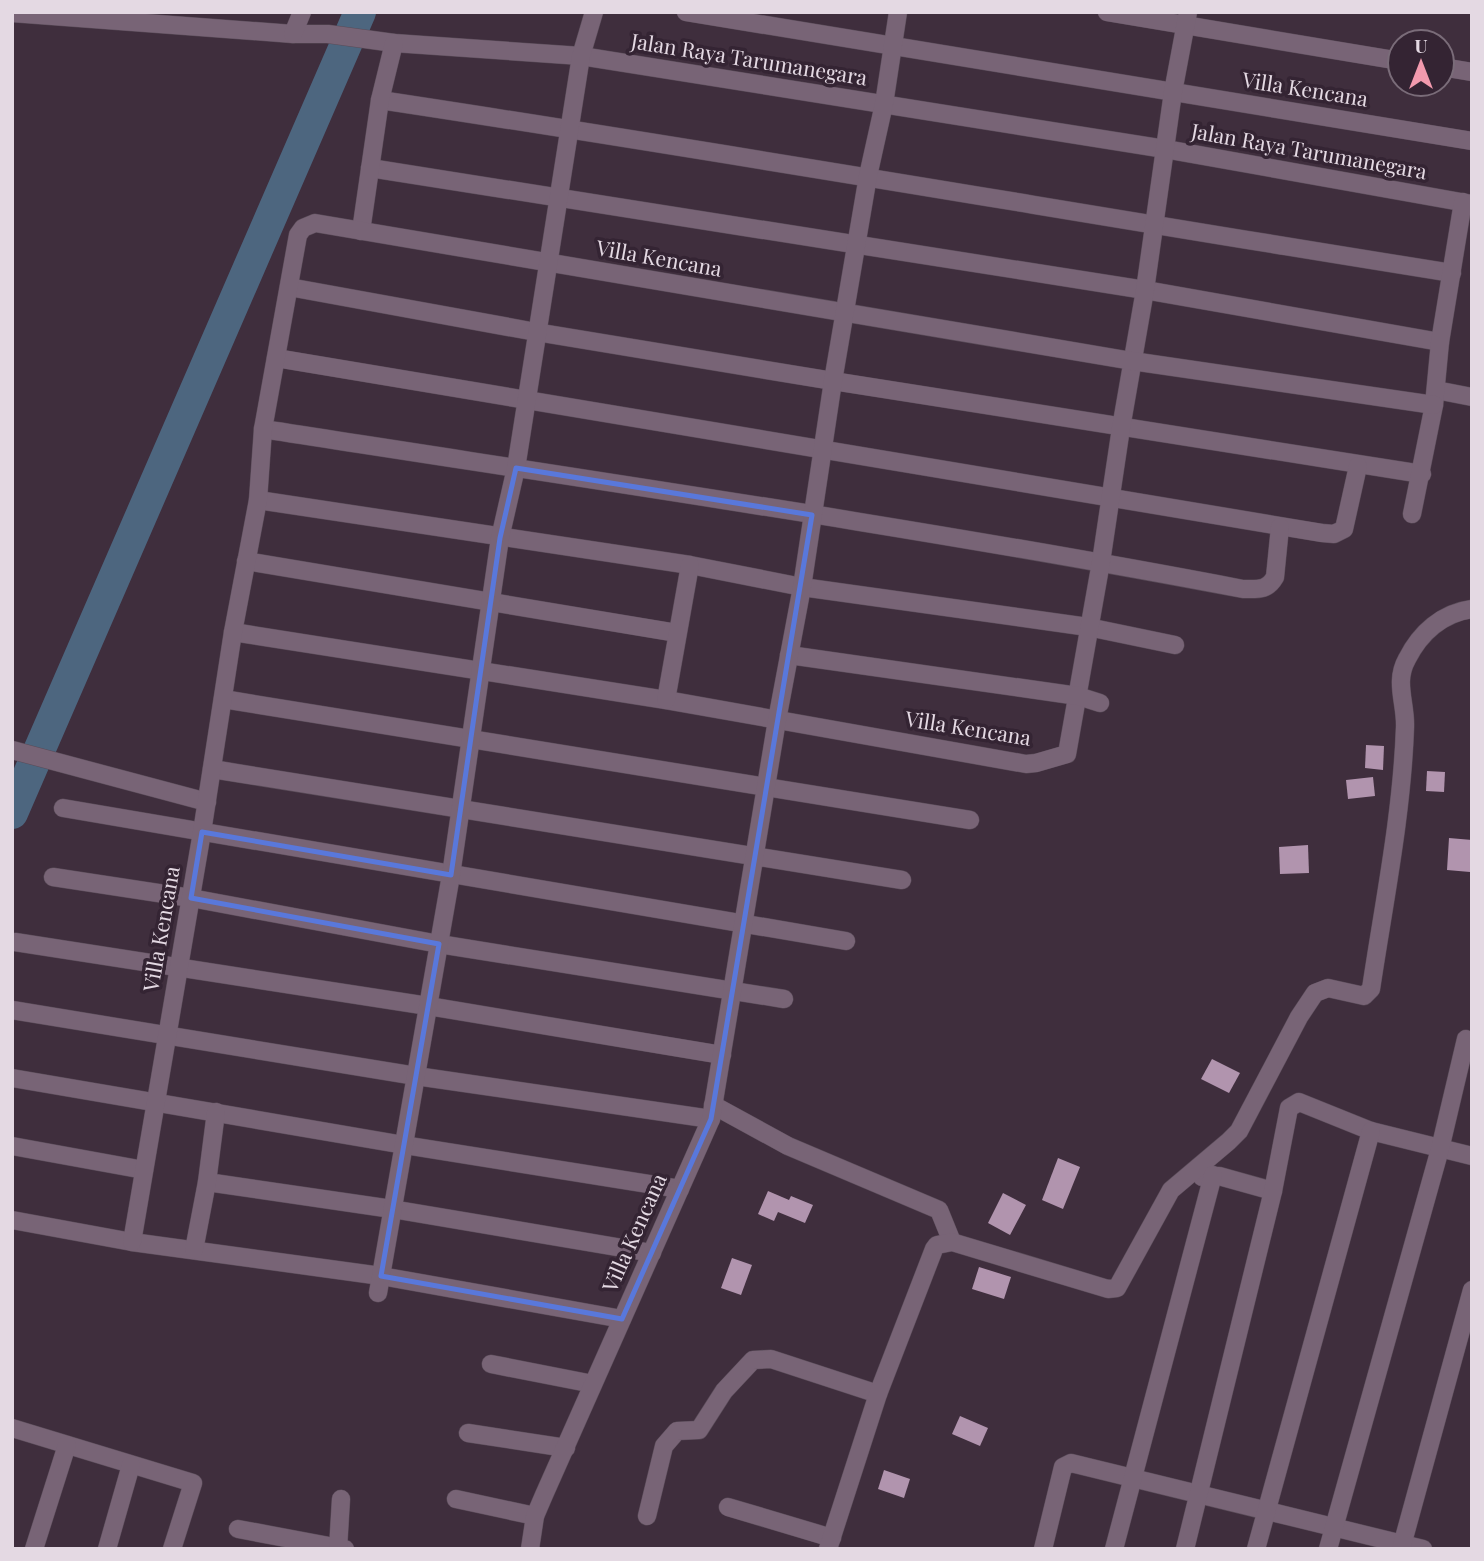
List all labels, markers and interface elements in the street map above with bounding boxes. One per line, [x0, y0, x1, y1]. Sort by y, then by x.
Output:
street label: Jalan Raya Tarumanegara [628, 25, 870, 91]
north arrow [1386, 28, 1456, 98]
text: U [1414, 32, 1428, 58]
street label: Villa Kencana [1240, 64, 1371, 112]
street label: Jalan Raya Tarumanegara [1188, 115, 1430, 185]
street label: Villa Kencana [593, 232, 725, 282]
street label: Villa Kencana [903, 703, 1034, 751]
street label: Villa Kencana [135, 863, 185, 995]
street label: Villa Kencana [594, 1168, 672, 1297]

